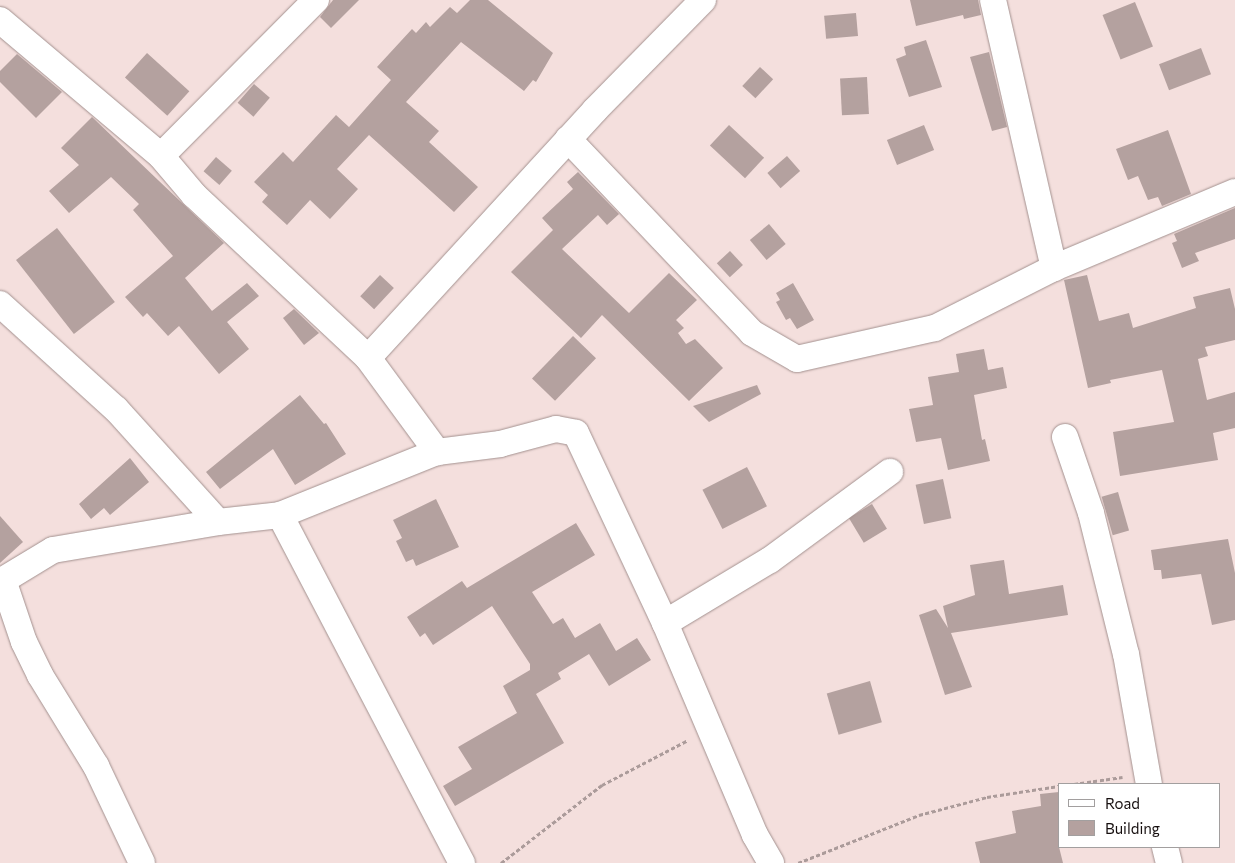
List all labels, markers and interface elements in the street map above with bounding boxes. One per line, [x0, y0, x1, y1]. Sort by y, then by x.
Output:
legend [1058, 783, 1220, 848]
text: Road [1105, 794, 1140, 812]
text: Building [1105, 819, 1160, 837]

